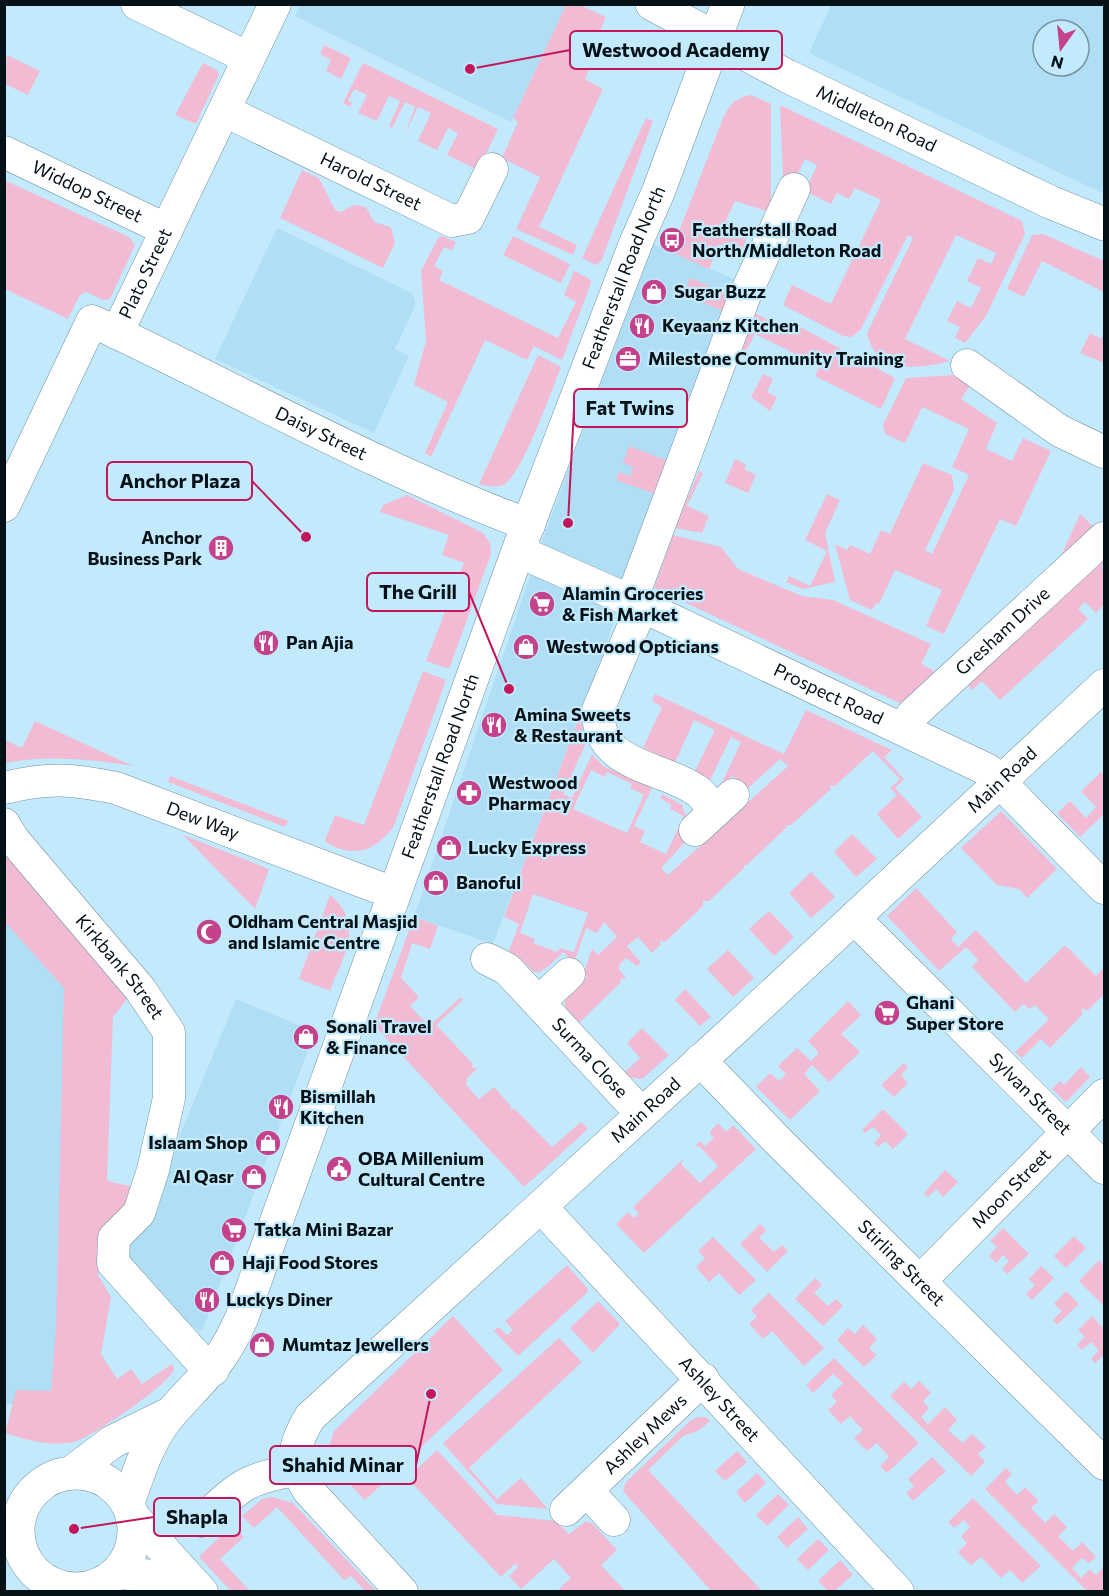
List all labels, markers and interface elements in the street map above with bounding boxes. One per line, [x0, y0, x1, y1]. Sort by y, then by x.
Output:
north arrow [1031, 18, 1091, 78]
callout: Westwood Academy [570, 31, 782, 69]
text: Westwood Academy [582, 37, 770, 61]
text: N [1049, 52, 1065, 74]
street label: Middleton Road [813, 80, 940, 156]
street label: Harold Street [317, 147, 425, 215]
street label: Widdop Street [29, 155, 146, 227]
street label: Featherstall Road North [577, 182, 669, 372]
place label: Featherstall Road North/Middleton Road [692, 218, 881, 261]
street label: Plato Street [114, 224, 176, 322]
bus stop icon: Featherstall Road North/Middleton Road [657, 225, 687, 255]
shop icon: Sugar Buzz [639, 277, 669, 307]
place label: Sugar Buzz [674, 280, 766, 302]
restaurant icon: Keyaanz Kitchen [627, 311, 657, 341]
place label: Keyaanz Kitchen [662, 314, 799, 336]
office icon: Milestone Community Training [613, 344, 643, 374]
place label: Milestone Community Training [648, 347, 904, 369]
callout: Fat Twins [574, 389, 687, 427]
text: Fat Twins [586, 395, 674, 419]
street label: Daisy Street [272, 401, 371, 464]
callout: Anchor Plaza [107, 462, 252, 500]
text: Anchor Plaza [119, 468, 241, 492]
place label: Anchor Business Park [87, 526, 203, 569]
building icon: Anchor Business Park [206, 533, 236, 563]
callout: The Grill [367, 573, 469, 611]
text: The Grill [379, 579, 457, 603]
place label: Alamin Groceries & Fish Market [562, 582, 703, 625]
street label: Gresham Drive [950, 582, 1054, 679]
supermarket icon: Alamin Groceries & Fish Market [527, 589, 557, 619]
restaurant icon: Pan Ajia [251, 628, 281, 658]
place label: Pan Ajia [286, 631, 353, 653]
shop icon: Westwood Opticians [511, 632, 541, 662]
place label: Westwood Opticians [546, 635, 719, 657]
street label: Prospect Road [770, 658, 887, 729]
street label: Featherstall Road North [396, 670, 483, 862]
place label: Amina Sweets & Restaurant [514, 703, 631, 746]
restaurant icon: Amina Sweets & Restaurant [479, 710, 509, 740]
street label: Main Road [962, 741, 1041, 817]
place label: Westwood Pharmacy [488, 771, 578, 814]
pharmacy icon: Westwood Pharmacy [454, 778, 484, 808]
street label: Dew Way [163, 796, 243, 844]
shop icon: Lucky Express [434, 833, 464, 863]
place label: Lucky Express [468, 836, 586, 858]
shop icon: Banoful [421, 868, 451, 898]
place label: Banoful [456, 871, 521, 893]
street label: Kirkbank Street [72, 909, 169, 1023]
place label: Oldham Central Masjid and Islamic Centre [228, 910, 418, 953]
mosque icon: Oldham Central Masjid and Islamic Centre [194, 917, 224, 947]
place label: Ghani Super Store [906, 991, 1004, 1034]
supermarket icon: Ghani Super Store [872, 998, 902, 1028]
street label: Surma Close [548, 1013, 633, 1102]
place label: Sonali Travel & Finance [326, 1015, 432, 1058]
shop icon: Sonali Travel & Finance [291, 1022, 321, 1052]
street label: Sylvan Street [985, 1048, 1076, 1139]
street label: Main Road [606, 1072, 685, 1147]
place label: Bismillah Kitchen [300, 1085, 376, 1128]
restaurant icon: Bismillah Kitchen [266, 1092, 296, 1122]
shop icon: Islaam Shop [253, 1128, 283, 1158]
place label: Islaam Shop [148, 1131, 248, 1153]
street label: Moon Street [967, 1143, 1055, 1232]
place label: OBA Millenium Cultural Centre [358, 1147, 485, 1190]
public building icon: OBA Millenium Cultural Centre [324, 1154, 354, 1184]
shop icon: Al Qasr [239, 1162, 269, 1192]
place label: Al Qasr [173, 1165, 235, 1187]
supermarket icon: Tatka Mini Bazar [219, 1215, 249, 1245]
street label: Stirling Street [854, 1215, 950, 1310]
place label: Tatka Mini Bazar [254, 1218, 394, 1240]
shop icon: Haji Food Stores [207, 1248, 237, 1278]
place label: Haji Food Stores [242, 1251, 378, 1273]
restaurant icon: Luckys Diner [192, 1285, 222, 1315]
place label: Luckys Diner [226, 1288, 333, 1310]
shop icon: Mumtaz Jewellers [247, 1330, 277, 1360]
place label: Mumtaz Jewellers [282, 1333, 429, 1355]
street label: Ashley Street [675, 1351, 765, 1446]
street label: Ashley Mews [599, 1388, 691, 1478]
callout: Shahid Minar [270, 1446, 416, 1484]
text: Shahid Minar [282, 1452, 404, 1476]
callout: Shapla [154, 1498, 240, 1536]
text: Shapla [166, 1504, 228, 1528]

